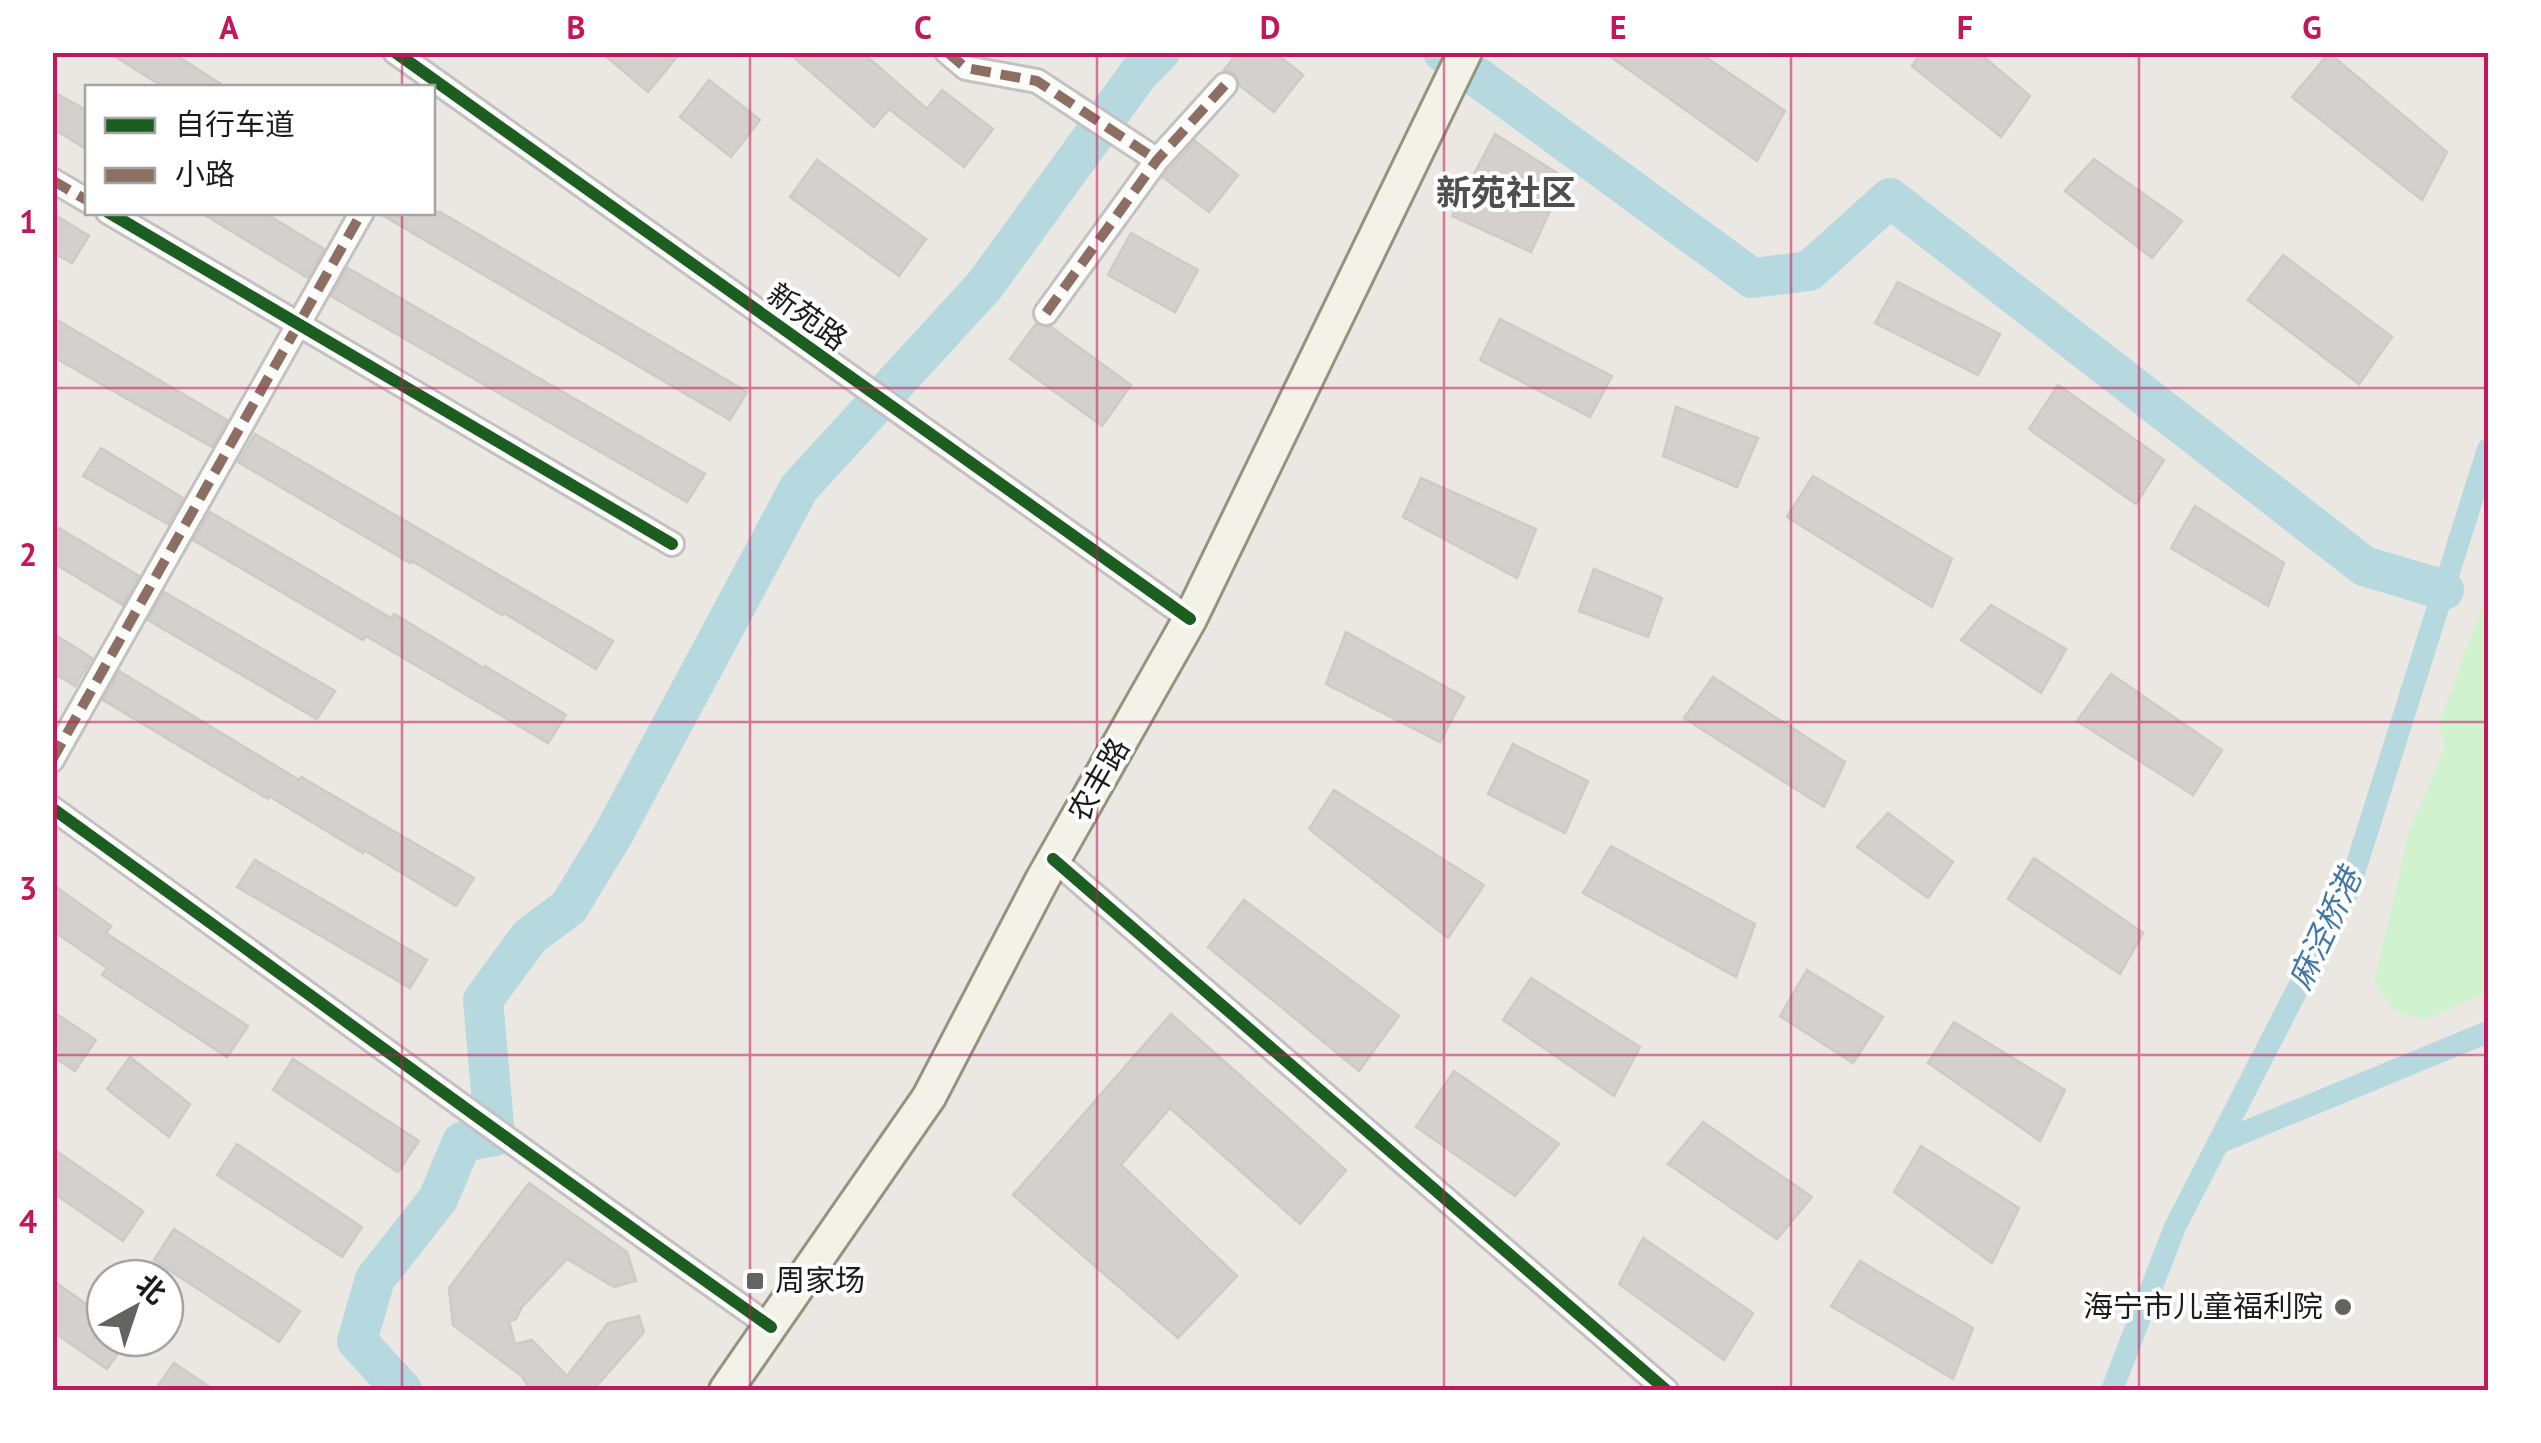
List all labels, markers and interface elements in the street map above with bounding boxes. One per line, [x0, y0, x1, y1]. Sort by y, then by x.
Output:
text: A [219, 6, 239, 48]
text: B [567, 6, 585, 48]
text: C [914, 6, 932, 48]
text: D [1260, 6, 1280, 48]
text: E [1610, 6, 1626, 48]
text: F [1957, 6, 1973, 48]
text: G [2302, 6, 2322, 48]
legend [85, 85, 435, 215]
text: 自行车道 [175, 104, 295, 143]
text: 小路 [175, 154, 235, 193]
district label: 新苑社区 [1436, 169, 1576, 215]
text: 1 [19, 200, 37, 242]
street label: 新苑路 [760, 274, 856, 358]
text: 2 [19, 533, 37, 575]
street label: 农丰路 [1058, 731, 1137, 828]
water label: 麻泾桥港 [2278, 858, 2372, 995]
text: 3 [19, 867, 37, 909]
text: 4 [19, 1200, 37, 1242]
north arrow [85, 1258, 185, 1358]
place label: 周家场 [775, 1260, 865, 1299]
text: 北 [129, 1265, 174, 1312]
marker: 周家场 [744, 1270, 766, 1292]
place label: 海宁市儿童福利院 [2083, 1286, 2323, 1325]
marker: 海宁市儿童福利院 [2332, 1296, 2354, 1318]

